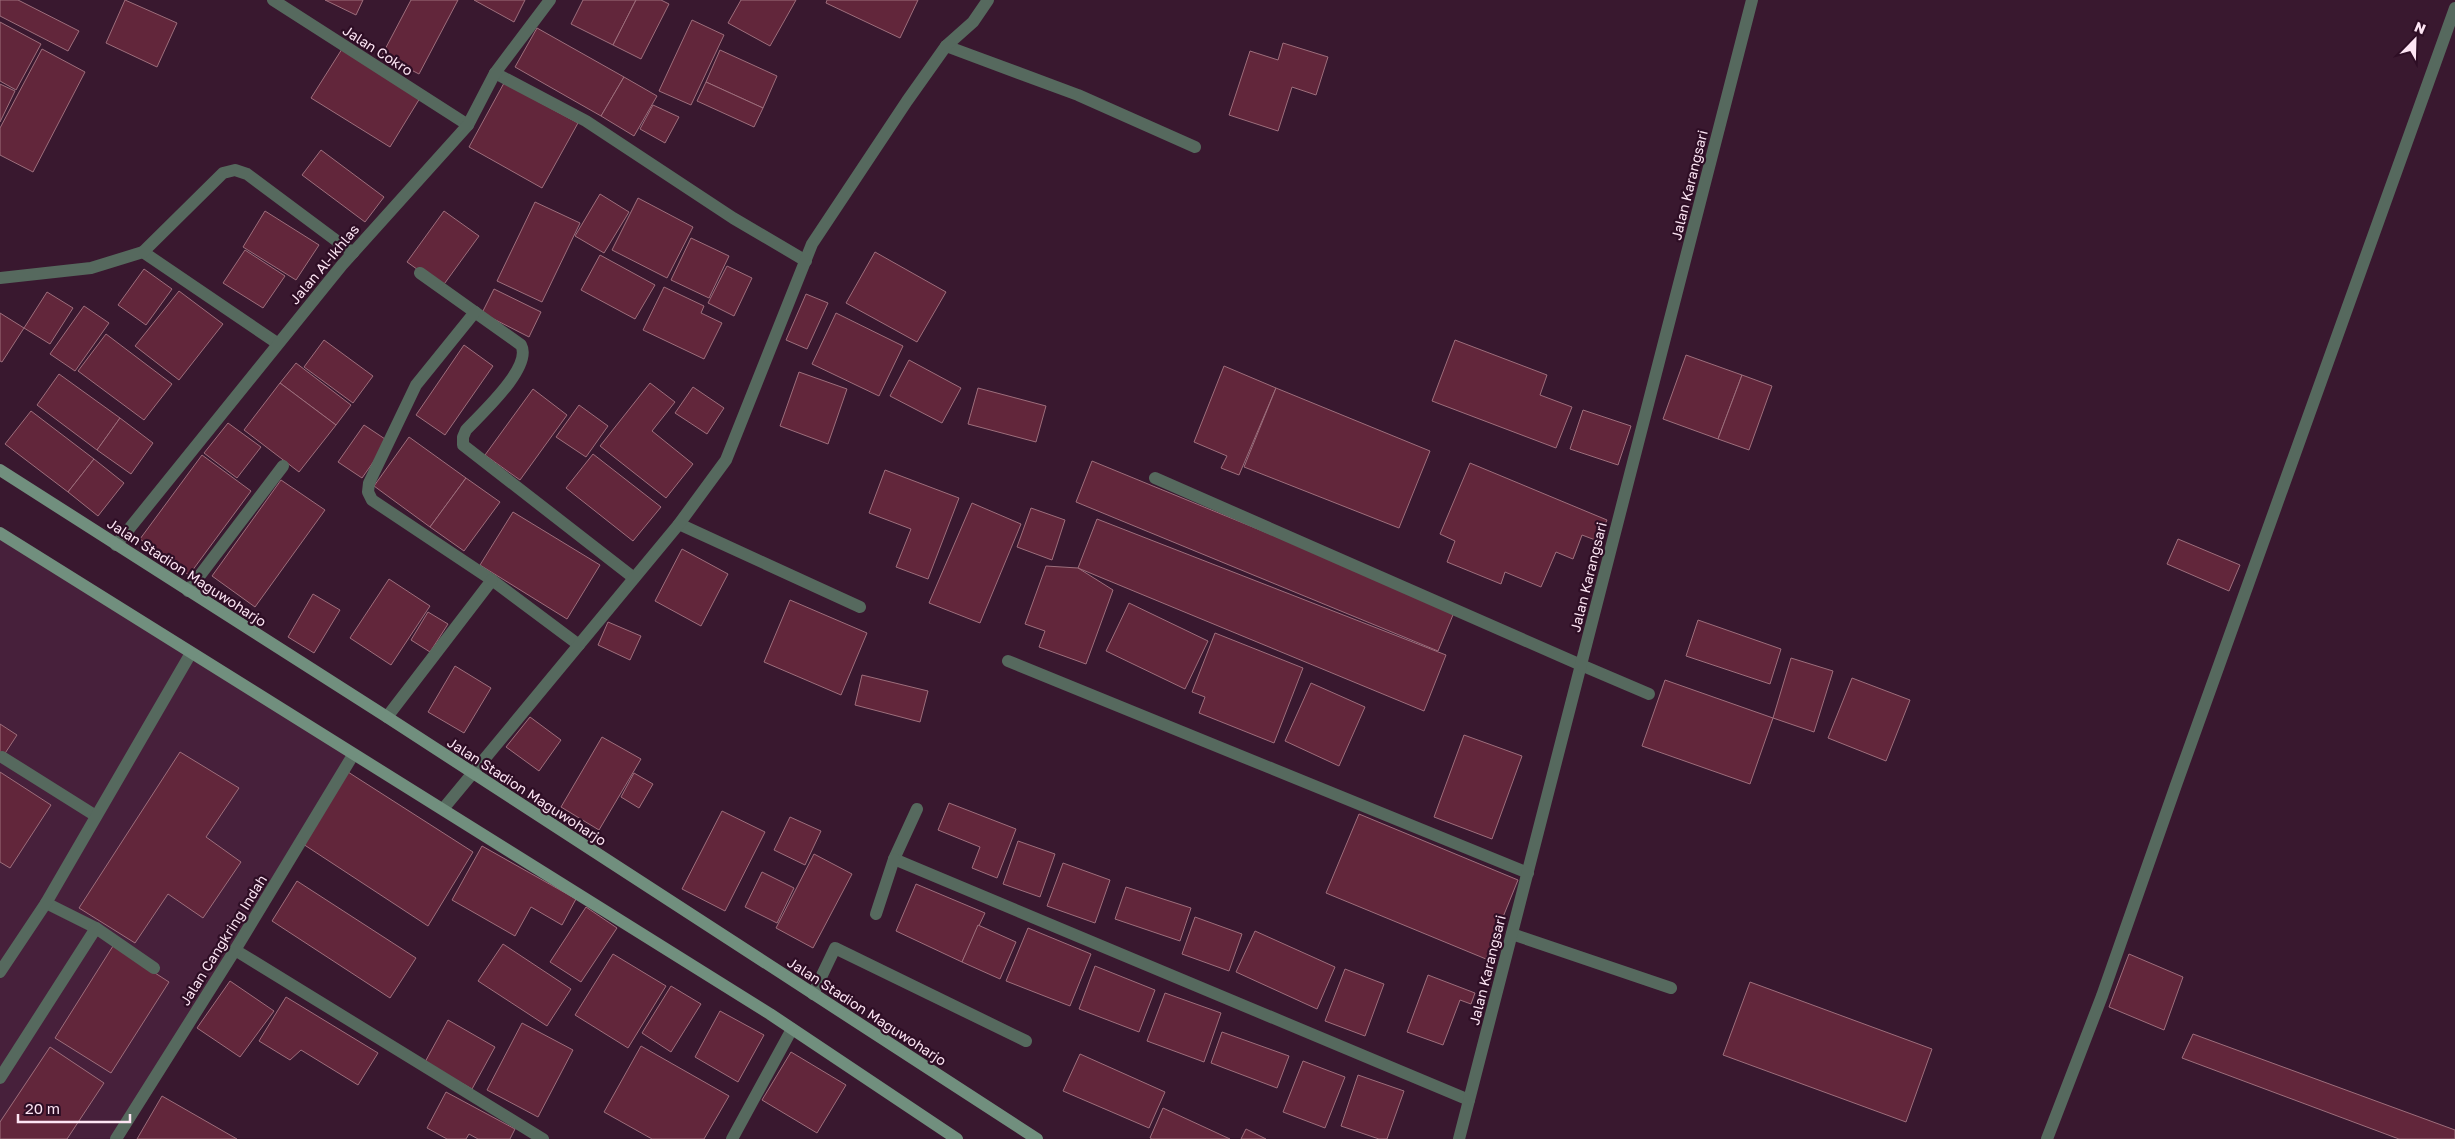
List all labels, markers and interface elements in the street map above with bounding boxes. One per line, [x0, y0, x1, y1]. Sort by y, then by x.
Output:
north arrow [2390, 15, 2440, 65]
text: N [2412, 18, 2428, 37]
street label: Jalan Cokro [340, 21, 416, 79]
street label: Jalan Karangsari [1667, 128, 1711, 242]
street label: Jalan Al-Ikhlas [286, 221, 362, 307]
street label: Jalan Stadion Maguwoharjo [104, 514, 270, 630]
street label: Jalan Karangsari [1566, 520, 1610, 634]
street label: Jalan Stadion Maguwoharjo [444, 733, 610, 849]
street label: Jalan Cangkring Indah [176, 872, 270, 1008]
street label: Jalan Karangsari [1465, 913, 1509, 1027]
street label: Jalan Stadion Maguwoharjo [784, 953, 950, 1069]
scale bar [18, 1092, 130, 1124]
text: 20 m [25, 1099, 60, 1117]

